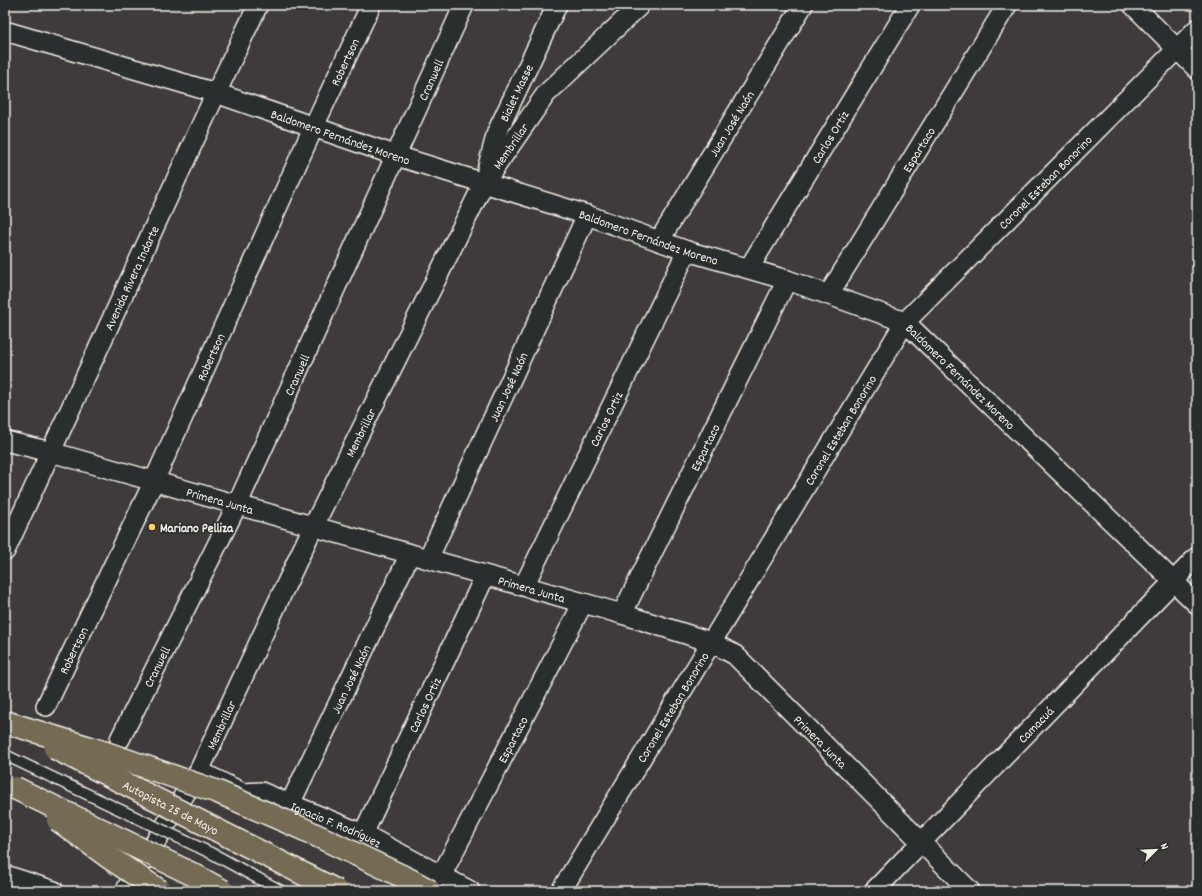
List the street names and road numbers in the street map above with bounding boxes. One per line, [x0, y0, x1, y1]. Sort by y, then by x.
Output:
street label: Robertson [327, 36, 366, 90]
street label: Cranwell [415, 57, 450, 104]
street label: Bialet Masse [496, 61, 540, 126]
street label: Juan José Naón [706, 88, 761, 161]
street label: Baldomero Fernández Moreno [268, 106, 412, 172]
street label: Carlos Ortiz [808, 108, 855, 168]
street label: Membrillar [489, 120, 535, 174]
street label: Espartaco [899, 124, 942, 177]
street label: Coronel Esteban Bonorino [995, 132, 1098, 235]
street label: Baldomero Fernández Moreno [576, 206, 720, 272]
street label: Avenida Rivera Indarte [101, 223, 166, 334]
street label: Baldomero Fernández Moreno [900, 320, 1019, 436]
street label: Robertson [193, 331, 231, 385]
street label: Juan José Naón [486, 350, 534, 425]
street label: Cranwell [281, 352, 316, 399]
street label: Coronel Esteban Bonorino [801, 372, 883, 490]
street label: Carlos Ortiz [586, 389, 629, 451]
street label: Membrillar [342, 406, 383, 461]
street label: Espartaco [687, 421, 726, 475]
street label: Primera Junta [184, 484, 256, 521]
street label: Primera Junta [495, 572, 568, 610]
street label: Robertson [56, 624, 95, 678]
street label: Juan José Naón [328, 642, 377, 717]
street label: Cranwell [140, 644, 177, 691]
street label: Coronel Esteban Bonorino [634, 649, 715, 767]
street label: Carlos Ortiz [405, 675, 448, 737]
street label: Membrillar [203, 698, 243, 754]
street label: Camacuá [1015, 703, 1060, 749]
street label: Primera Junta [788, 712, 851, 775]
street label: Espartaco [494, 714, 534, 767]
street label: Autopista 25 de Mayo [118, 777, 221, 841]
street label: Ignacio F. Rodríguez [287, 798, 384, 854]

